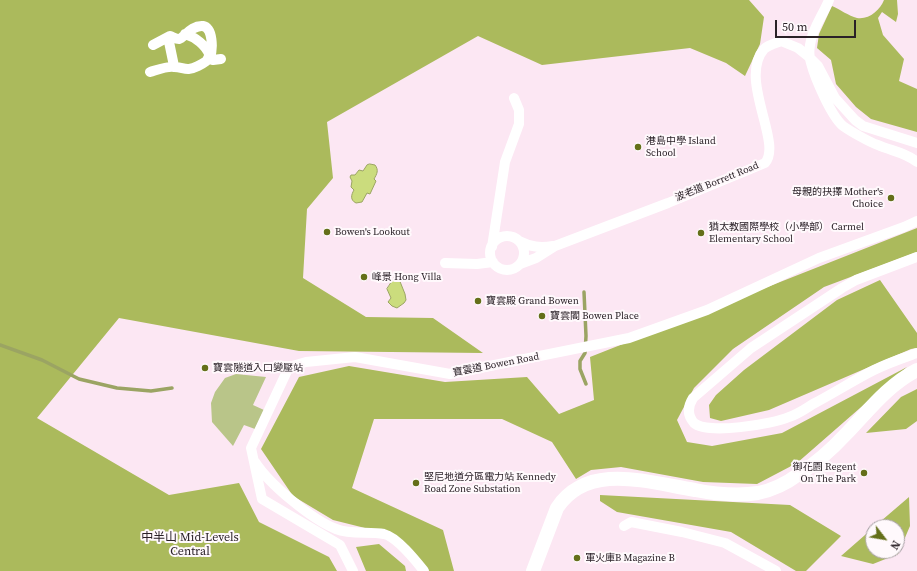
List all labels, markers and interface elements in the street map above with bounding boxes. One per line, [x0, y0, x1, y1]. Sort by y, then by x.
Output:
scale bar [777, 12, 858, 38]
text: 50 m [782, 19, 808, 35]
place label: 港島中學 Island School [646, 135, 716, 158]
marker: 港島中學 Island School [633, 142, 643, 152]
street label: 波老道 Borrett Road [673, 160, 761, 204]
place label: 母親的抉擇 Mother's Choice [792, 186, 883, 210]
marker: 母親的抉擇 Mother's Choice [886, 193, 896, 203]
place label: 猶太教國際學校（小學部） Carmel Elementary School [709, 221, 864, 244]
place label: Bowen's Lookout [335, 226, 410, 238]
marker: Bowen's Lookout [322, 227, 332, 237]
marker: 猶太教國際學校（小學部） Carmel Elementary School [696, 228, 706, 238]
place label: 峰景 Hong Villa [372, 271, 441, 283]
marker: 峰景 Hong Villa [359, 272, 369, 282]
place label: 寶雲殿 Grand Bowen [486, 295, 579, 307]
marker: 寶雲殿 Grand Bowen [473, 296, 483, 306]
place label: 寶雲閣 Bowen Place [550, 310, 639, 322]
marker: 寶雲閣 Bowen Place [537, 311, 547, 321]
street label: 寶雲道 Bowen Road [452, 351, 540, 379]
place label: 寶雲隧道入口變壓站 [213, 362, 303, 374]
marker: 寶雲隧道入口變壓站 [200, 363, 210, 373]
place label: 御花園 Regent On The Park [793, 461, 856, 484]
marker: 御花園 Regent On The Park [859, 468, 869, 478]
place label: 堅尼地道分區電力站 Kennedy Road Zone Substation [424, 471, 556, 494]
marker: 堅尼地道分區電力站 Kennedy Road Zone Substation [411, 478, 421, 488]
north arrow [865, 519, 905, 559]
district label: 中半山 Mid-Levels Central [141, 531, 239, 559]
text: N [886, 538, 903, 552]
place label: 軍火庫B Magazine B [585, 552, 675, 564]
marker: 軍火庫B Magazine B [572, 553, 582, 563]

